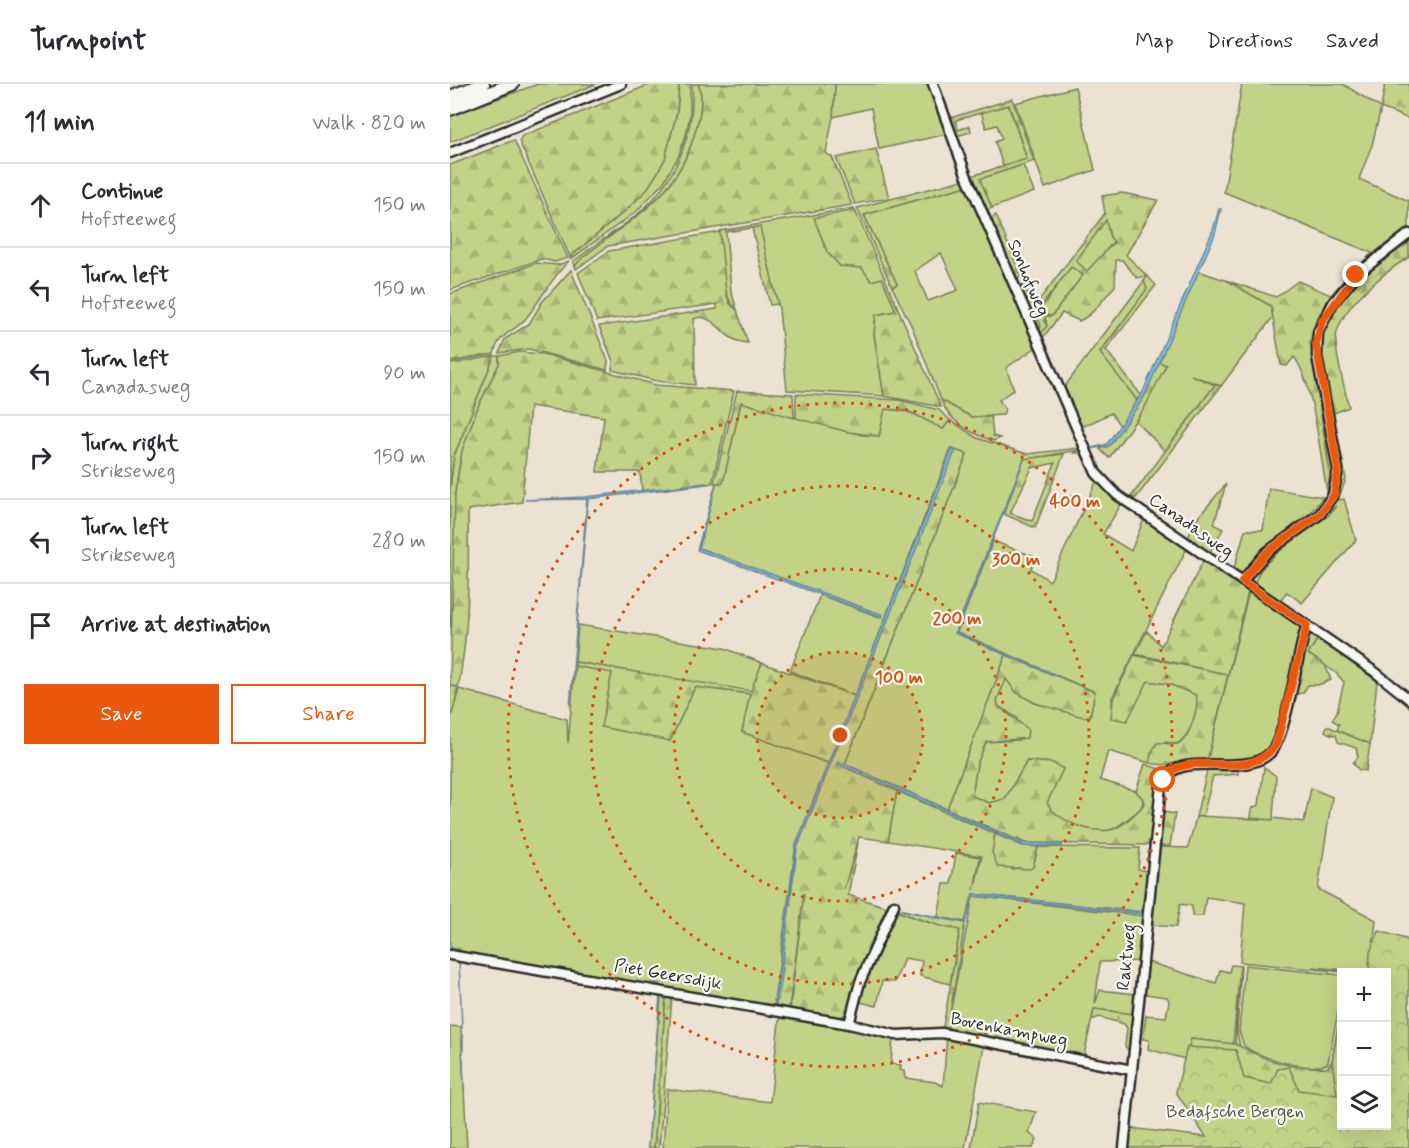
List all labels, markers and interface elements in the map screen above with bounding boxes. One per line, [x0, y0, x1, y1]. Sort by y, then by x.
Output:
text: Turnpoint [30, 23, 146, 60]
text: Map [1135, 27, 1174, 55]
text: Directions [1207, 27, 1293, 55]
text: Saved [1326, 27, 1379, 55]
text: 11 min [24, 106, 95, 140]
text: Walk · 820 m [312, 110, 426, 137]
text: Continue [81, 178, 163, 206]
icon: ahead [24, 189, 57, 222]
text: 150 m [373, 192, 426, 219]
text: Hofsteeweg [81, 206, 177, 233]
street label: Sonhofweg [1000, 236, 1055, 320]
route end [1342, 261, 1368, 287]
text: Turn left [81, 262, 169, 290]
icon: left [24, 273, 57, 306]
text: 150 m [373, 276, 426, 303]
text: Hofsteeweg [81, 290, 177, 317]
text: Turn left [81, 346, 169, 374]
icon: left [24, 357, 57, 390]
text: 90 m [383, 360, 426, 387]
text: Canadasweg [81, 374, 190, 401]
text: Turn right [81, 430, 179, 458]
icon: right [24, 441, 57, 474]
text: 150 m [373, 444, 426, 471]
text: Strikseweg [81, 458, 175, 485]
street label: Canadasweg [1143, 488, 1238, 565]
text: 400 m [1050, 490, 1100, 514]
text: Turn left [81, 514, 169, 542]
icon: left [24, 525, 57, 558]
text: 280 m [372, 528, 426, 555]
text: Strikseweg [81, 542, 175, 569]
text: 300 m [992, 548, 1040, 572]
text: 200 m [932, 607, 982, 631]
icon: arrive [24, 609, 57, 642]
text: Arrive at destination [81, 611, 271, 639]
text: 100 m [875, 666, 923, 690]
button: Save [24, 684, 219, 744]
button: Share [231, 684, 426, 744]
centre of rings [830, 725, 850, 745]
route start [1149, 766, 1175, 792]
street label: Raktweg [1112, 922, 1144, 992]
street label: Piet Geersdijk [612, 954, 724, 996]
map controls [1337, 968, 1391, 1130]
button: + [1337, 968, 1391, 1022]
street label: Bovenkampweg [948, 1007, 1070, 1054]
button: − [1337, 1022, 1391, 1076]
button: layers [1337, 1076, 1391, 1130]
park label: Bedafsche Bergen [1166, 1100, 1304, 1125]

